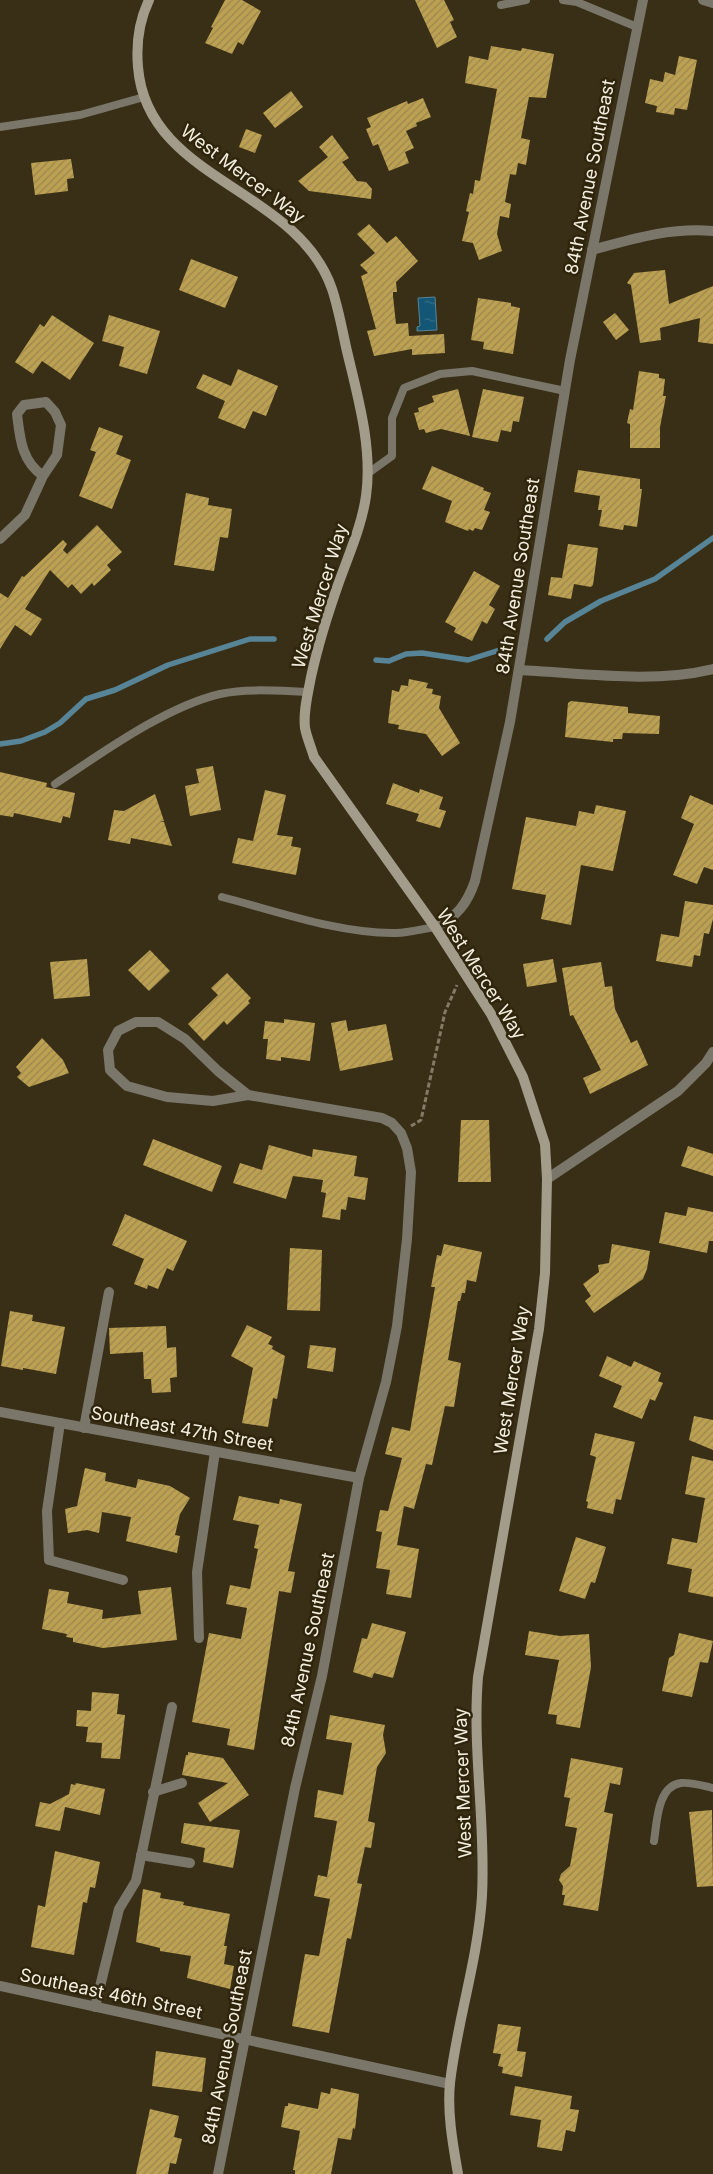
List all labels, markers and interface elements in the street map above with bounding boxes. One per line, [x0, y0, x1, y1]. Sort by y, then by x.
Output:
street label: 84th Avenue Southeast [560, 77, 619, 276]
street label: West Mercer Way [177, 120, 310, 227]
street label: 84th Avenue Southeast [492, 476, 543, 676]
street label: West Mercer Way [287, 521, 352, 671]
street label: West Mercer Way [433, 904, 530, 1043]
street label: West Mercer Way [489, 1304, 534, 1456]
street label: Southeast 47th Street [89, 1402, 275, 1455]
street label: 84th Avenue Southeast [277, 1551, 338, 1749]
street label: West Mercer Way [449, 1707, 476, 1859]
street label: 84th Avenue Southeast [197, 1947, 256, 2146]
street label: Southeast 46th Street [18, 1964, 204, 2023]

